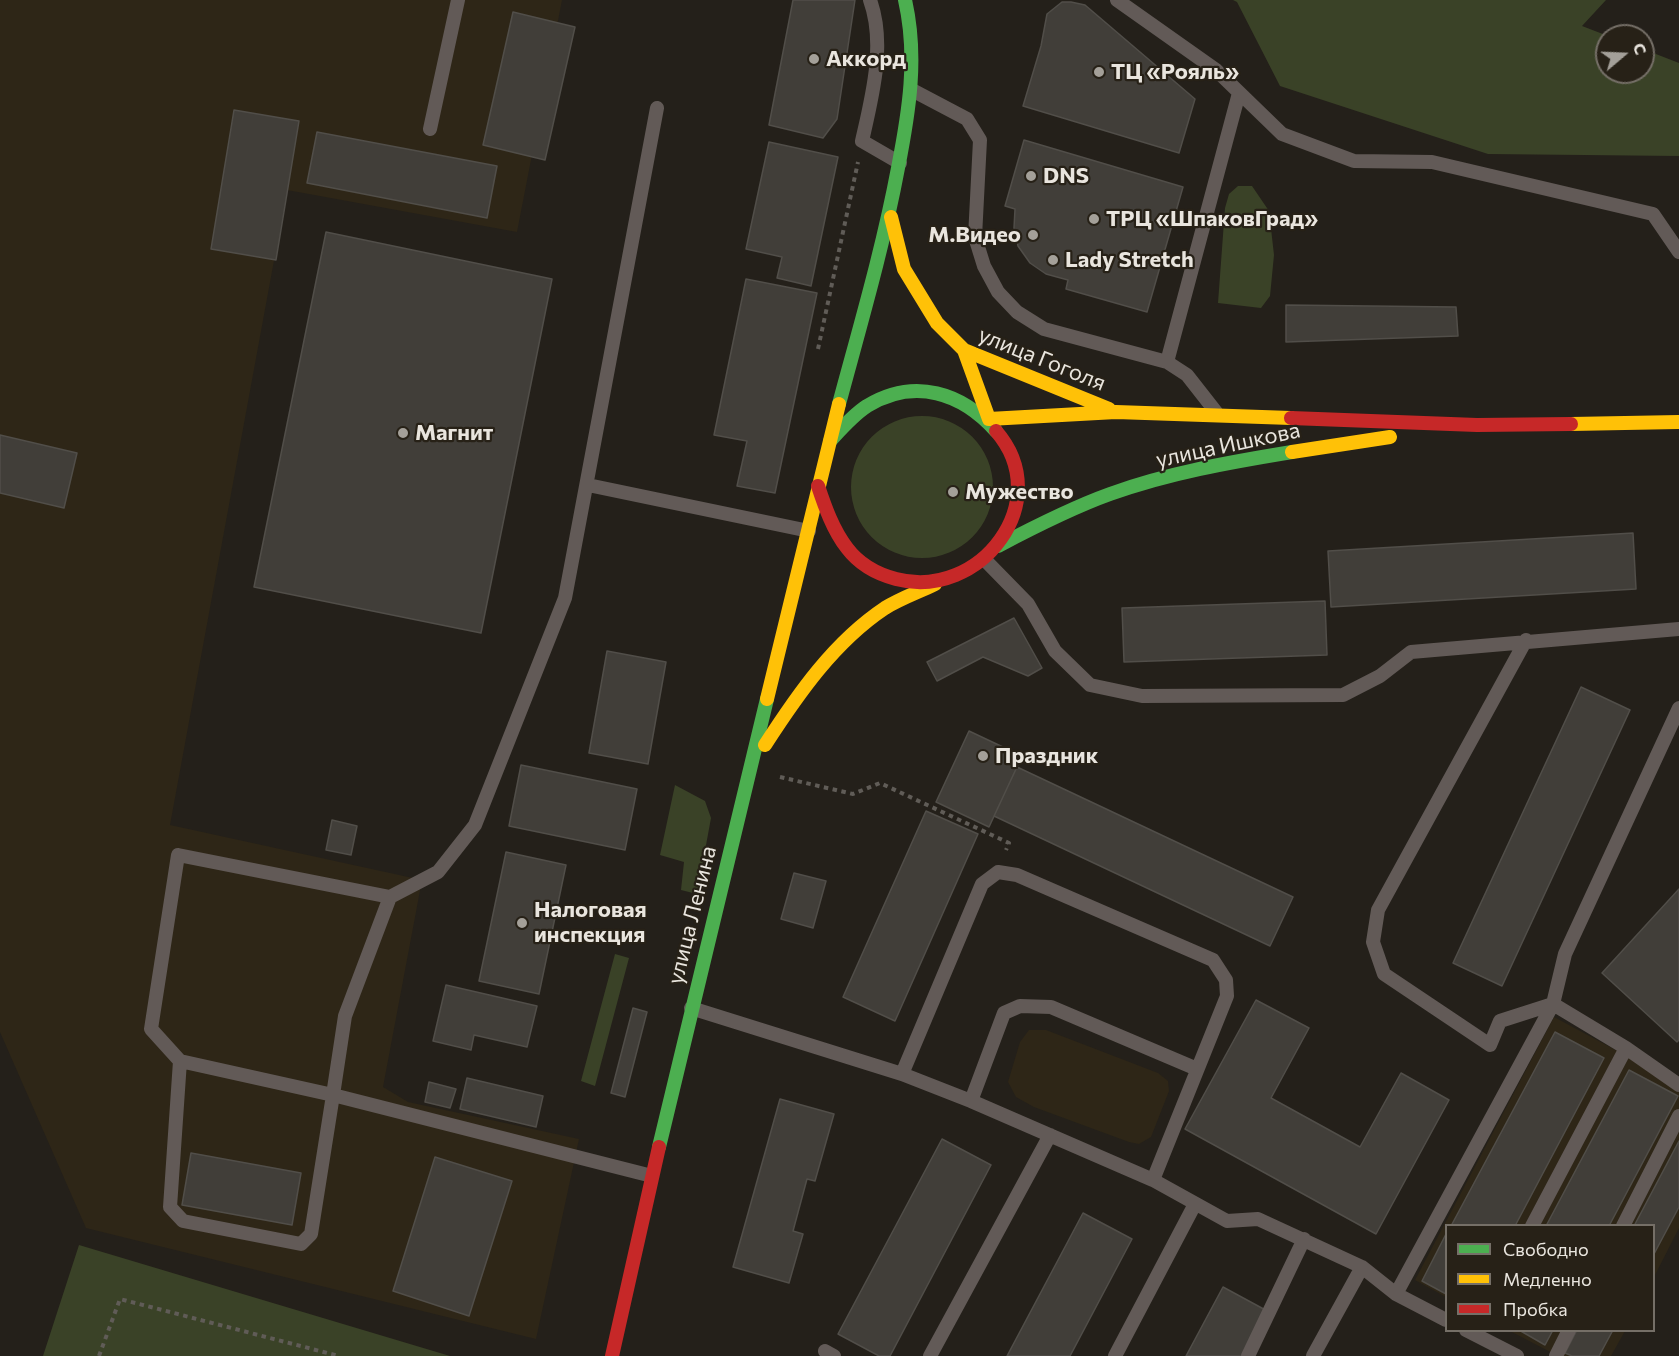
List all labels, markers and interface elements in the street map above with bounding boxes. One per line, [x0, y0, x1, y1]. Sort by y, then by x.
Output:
north arrow [1595, 24, 1655, 84]
text: С [1630, 40, 1651, 57]
place label: Аккорд [826, 46, 906, 72]
marker: Аккорд [807, 52, 821, 66]
place label: ТЦ «Рояль» [1111, 59, 1239, 85]
marker: ТЦ «Рояль» [1092, 65, 1106, 79]
place label: DNS [1043, 163, 1089, 189]
marker: DNS [1024, 169, 1038, 183]
place label: ТРЦ «ШпаковГрад» [1106, 206, 1318, 232]
marker: ТРЦ «ШпаковГрад» [1087, 212, 1101, 226]
place label: M.Видео [928, 222, 1021, 248]
marker: M.Видео [1026, 228, 1040, 242]
place label: Lady Stretch [1065, 247, 1194, 273]
marker: Lady Stretch [1046, 253, 1060, 267]
street label: улица Гоголя [974, 321, 1110, 397]
street label: улица Ишкова [1153, 417, 1303, 473]
place label: Магнит [415, 420, 493, 446]
marker: Магнит [396, 426, 410, 440]
place label: Мужество [965, 479, 1074, 505]
marker: Мужество [946, 485, 960, 499]
place label: Праздник [995, 743, 1098, 769]
marker: Праздник [976, 749, 990, 763]
street label: улица Ленина [662, 843, 722, 987]
place label: Налоговая инспекция [534, 897, 647, 948]
marker: Налоговая инспекция [515, 916, 529, 930]
legend [1445, 1224, 1655, 1332]
text: Свободно [1503, 1238, 1589, 1260]
text: Медленно [1503, 1268, 1592, 1290]
text: Пробка [1503, 1298, 1568, 1320]

